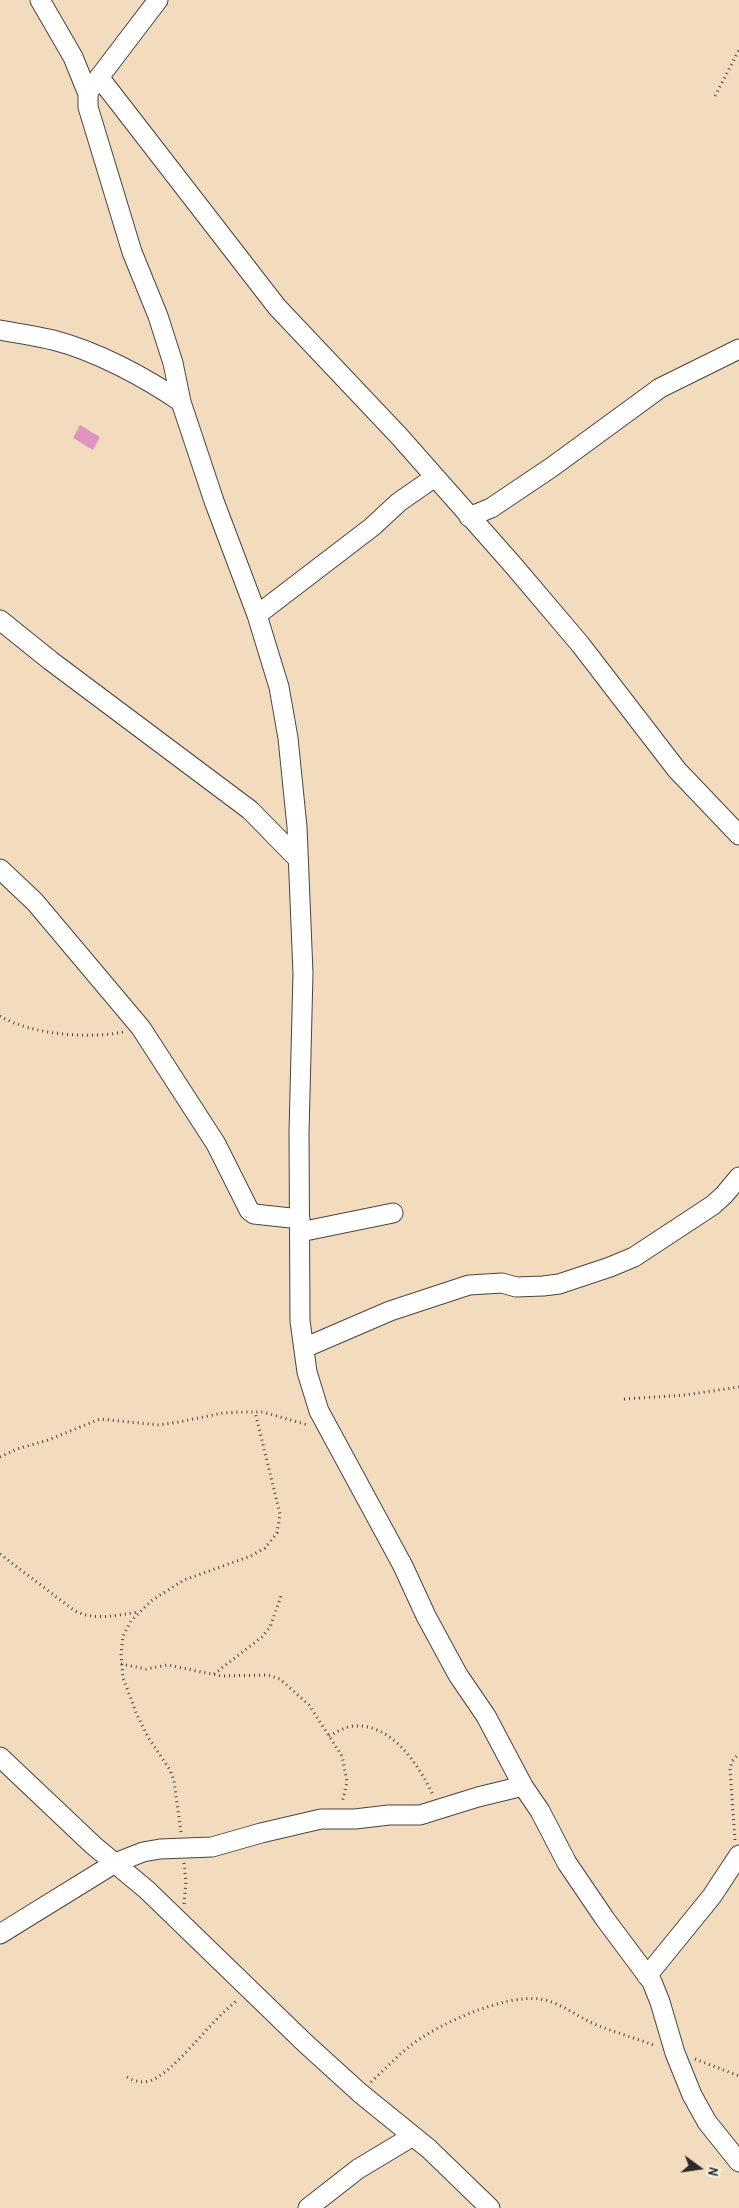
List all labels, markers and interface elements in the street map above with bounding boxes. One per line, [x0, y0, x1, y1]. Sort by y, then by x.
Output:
north arrow [674, 2143, 724, 2193]
text: N [704, 2166, 724, 2178]

